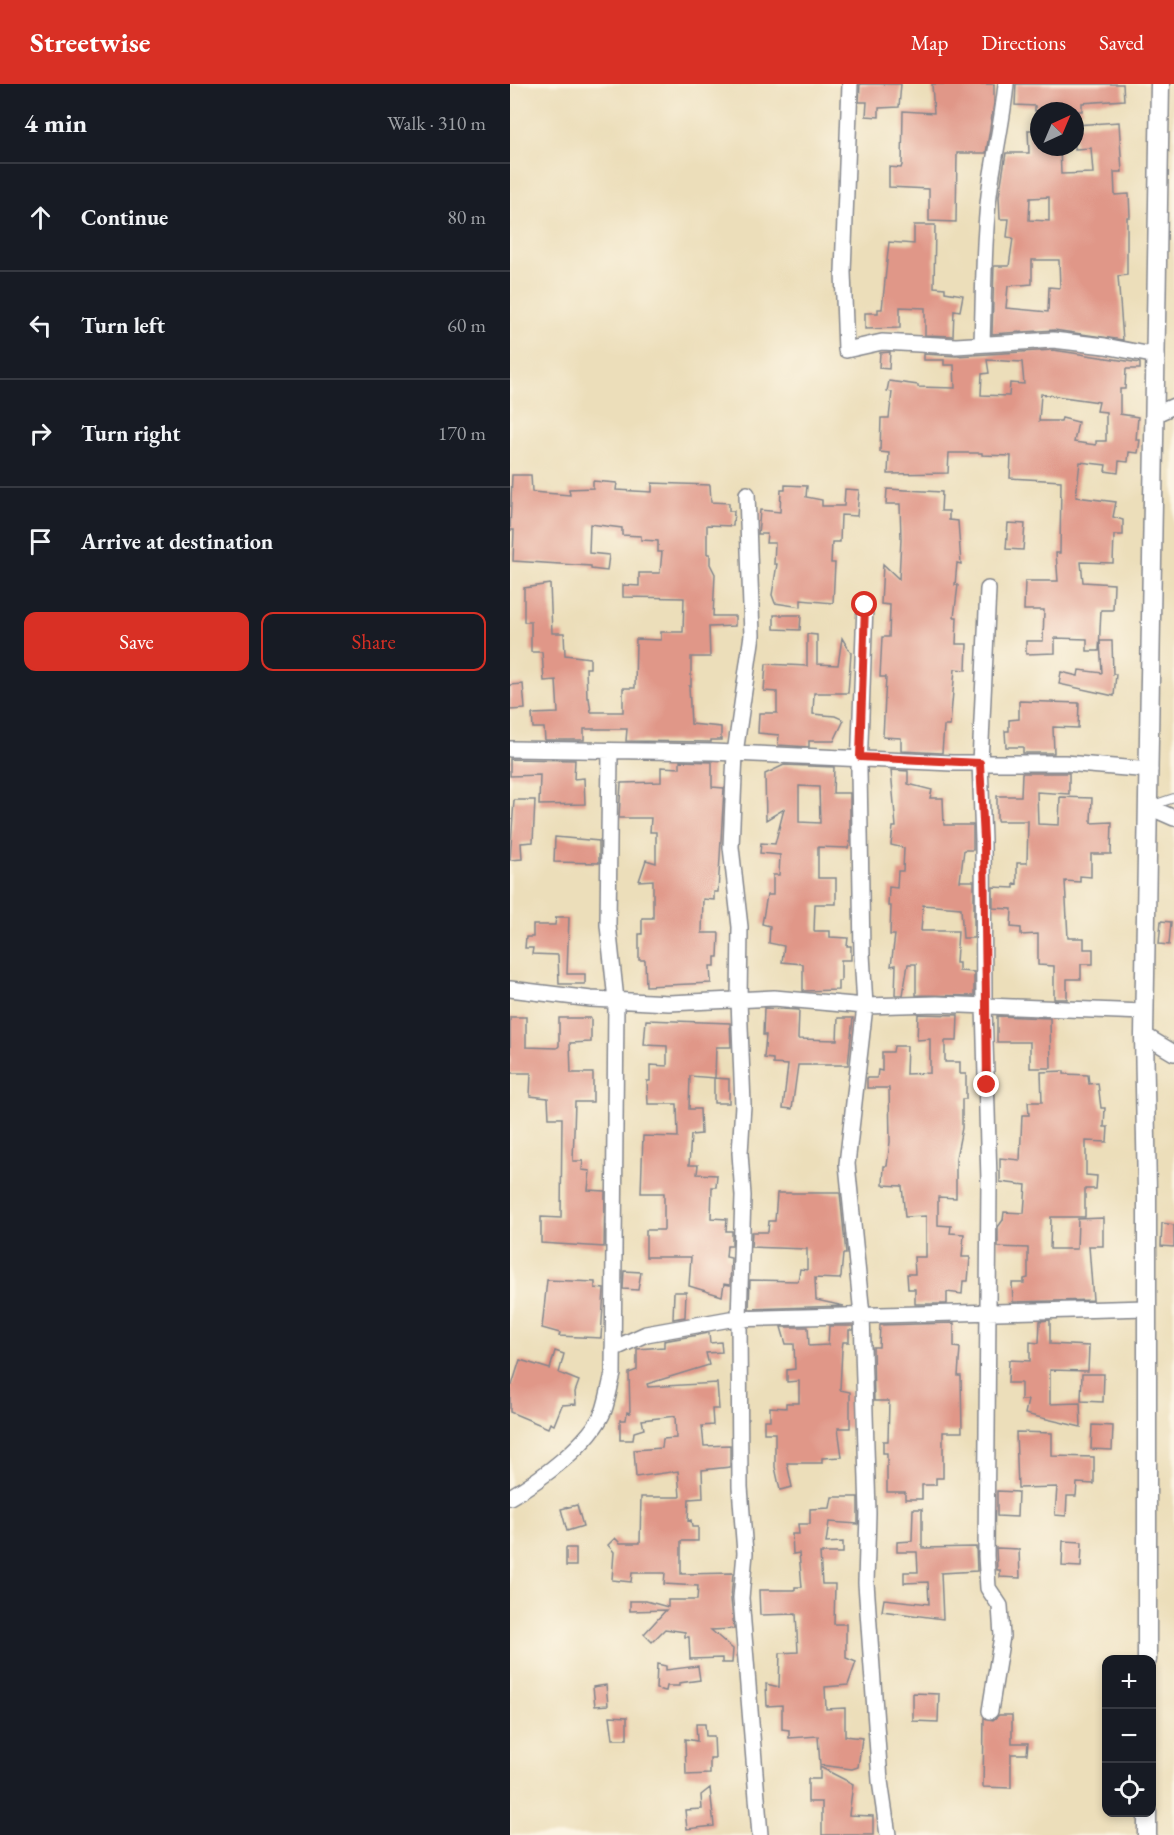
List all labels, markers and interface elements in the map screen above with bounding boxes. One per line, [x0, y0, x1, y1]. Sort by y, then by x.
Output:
text: Streetwise [30, 24, 150, 60]
text: Map [911, 29, 948, 56]
text: Directions [981, 29, 1066, 56]
text: Saved [1099, 29, 1144, 56]
north arrow [1030, 102, 1084, 156]
text: 4 min [24, 106, 87, 140]
text: Walk · 310 m [387, 110, 486, 136]
icon: ahead [24, 201, 57, 234]
text: Continue [81, 203, 168, 232]
text: 80 m [447, 204, 486, 230]
icon: left [24, 309, 57, 342]
text: Turn left [81, 311, 165, 340]
text: 60 m [447, 312, 486, 338]
icon: right [24, 417, 57, 450]
text: Turn right [81, 419, 180, 448]
text: 170 m [438, 420, 486, 446]
icon: arrive [24, 525, 57, 558]
text: Arrive at destination [81, 527, 273, 556]
route start [851, 591, 877, 617]
button: Save [24, 612, 249, 671]
button: Share [261, 612, 486, 671]
route end [973, 1071, 999, 1097]
map controls [1102, 1655, 1156, 1817]
button: + [1102, 1655, 1156, 1709]
button: − [1102, 1709, 1156, 1763]
button: locate [1102, 1763, 1156, 1817]

